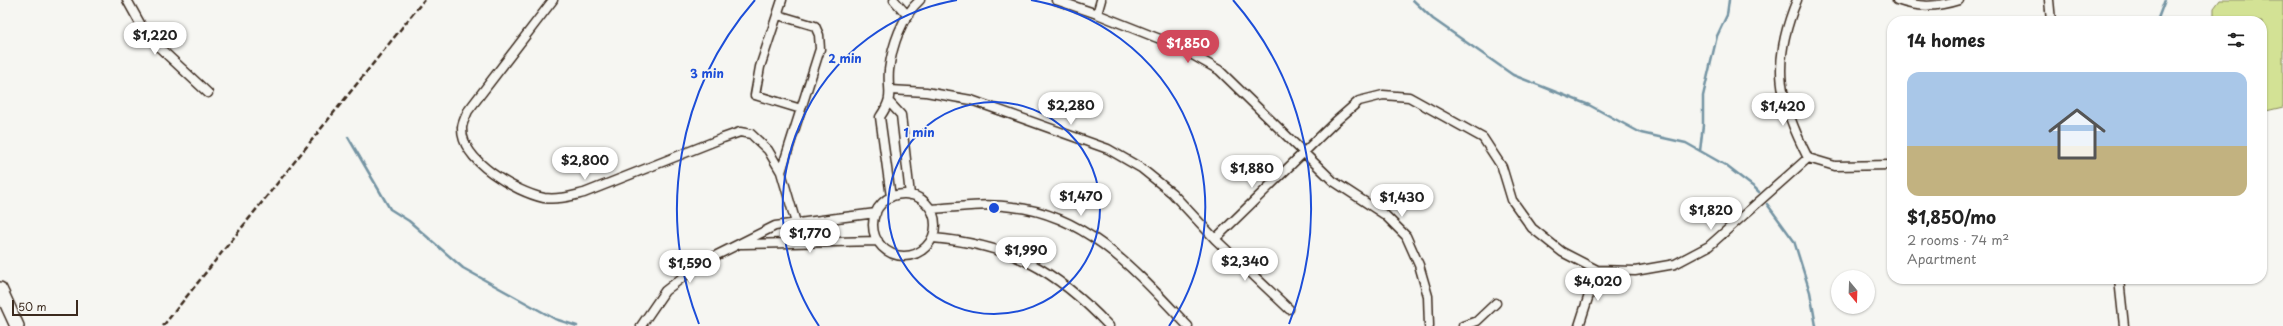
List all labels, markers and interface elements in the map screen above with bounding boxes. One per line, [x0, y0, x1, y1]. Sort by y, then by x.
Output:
pin: $1,220 [122, 22, 188, 56]
text: $1,220 [133, 25, 177, 44]
text: 14 homes [1907, 27, 1985, 53]
icon: filters [2225, 29, 2247, 51]
pin: $1,850 [1155, 30, 1221, 64]
text: $1,850 [1166, 33, 1210, 52]
text: 2 min [828, 49, 862, 67]
text: 3 min [690, 64, 724, 82]
pin: $2,280 [1038, 92, 1104, 126]
pin: $1,420 [1750, 93, 1816, 127]
text: $2,280 [1047, 95, 1095, 114]
text: $1,420 [1761, 96, 1805, 115]
icon: home [2041, 98, 2113, 170]
text: 1 min [903, 123, 935, 141]
pin: $2,800 [552, 147, 618, 181]
text: $2,800 [561, 150, 609, 169]
pin: $1,880 [1219, 155, 1285, 189]
text: $1,880 [1230, 158, 1274, 177]
pin: $1,470 [1048, 183, 1114, 217]
pin: $1,430 [1369, 184, 1435, 218]
text: $1,470 [1059, 186, 1103, 205]
text: $1,430 [1380, 187, 1424, 206]
pin: $1,820 [1678, 197, 1744, 231]
text: $1,820 [1689, 200, 1733, 219]
centre of rings [987, 201, 1001, 215]
text: $1,850/mo [1907, 204, 1996, 230]
pin: $1,770 [777, 220, 843, 254]
text: $1,770 [789, 223, 831, 242]
text: 2 rooms · 74 m² [1907, 230, 2009, 249]
pin: $1,990 [993, 237, 1059, 271]
text: $1,990 [1004, 240, 1048, 259]
pin: $2,340 [1212, 248, 1278, 282]
text: Apartment [1907, 249, 1976, 268]
pin: $1,590 [657, 250, 723, 284]
text: $2,340 [1221, 251, 1269, 270]
text: $1,590 [668, 253, 712, 272]
pin: $4,020 [1565, 268, 1631, 302]
north arrow [1831, 270, 1875, 314]
map controls [1831, 270, 1875, 314]
text: $4,020 [1574, 271, 1622, 290]
scale bar [12, 298, 78, 317]
text: 50 m [18, 298, 47, 315]

